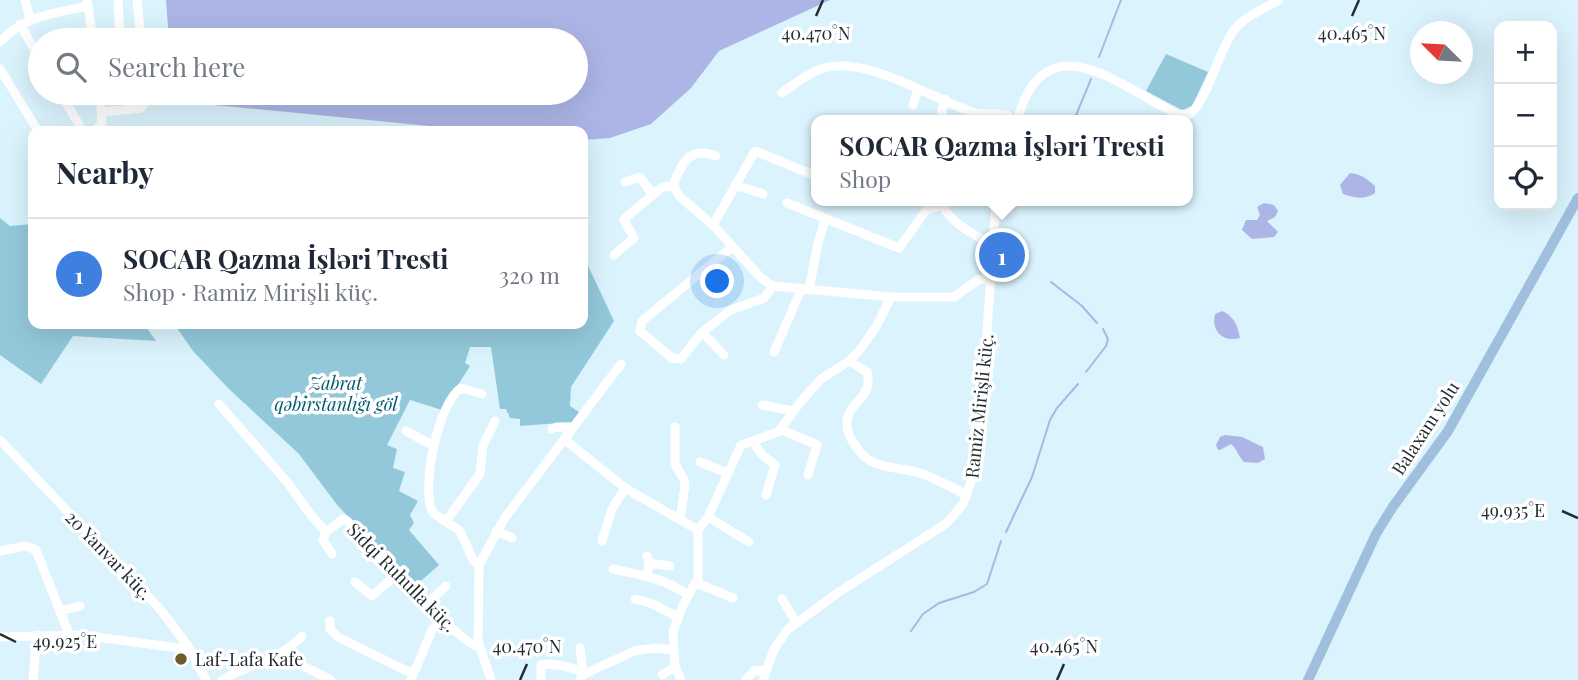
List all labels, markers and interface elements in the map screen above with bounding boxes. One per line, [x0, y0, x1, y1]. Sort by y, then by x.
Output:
text: 40.470°N [781, 21, 851, 45]
text: 40.465°N [1318, 21, 1386, 45]
north arrow [1410, 21, 1473, 84]
map controls [1494, 21, 1557, 210]
button: + [1494, 21, 1557, 84]
search box [28, 28, 588, 105]
icon: search [52, 48, 90, 86]
text: Search here [108, 49, 245, 84]
button: − [1494, 84, 1557, 147]
popup [811, 115, 1193, 206]
text: SOCAR Qazma İşləri Tresti [839, 128, 1165, 163]
button: locate [1494, 147, 1557, 210]
text: Nearby [56, 152, 154, 192]
text: Shop [839, 163, 891, 194]
pin: 1 [979, 229, 1025, 281]
text: SOCAR Qazma İşləri Tresti [123, 241, 448, 276]
text: 1 [75, 259, 83, 290]
text: 320 m [499, 259, 560, 290]
your location [700, 264, 734, 298]
text: Shop · Ramiz Mirişli küç. [123, 276, 378, 307]
street label: Ramiz Mirişli küç. [959, 333, 999, 479]
park label: Zabrat qəbirstanlığı göl [275, 371, 398, 416]
street label: Balaxanı yolu [1386, 376, 1464, 479]
text: 49.935°E [1481, 498, 1545, 522]
street label: 20 Yanvar küç. [60, 505, 158, 605]
street label: Sidqi Ruhulla küç. [342, 517, 462, 637]
text: 49.925°E [33, 629, 97, 653]
text: 40.470°N [492, 634, 562, 658]
text: 40.465°N [1030, 634, 1098, 658]
place label: Laf-Lafa Kafe [195, 647, 303, 671]
marker: Laf-Lafa Kafe [173, 651, 189, 667]

